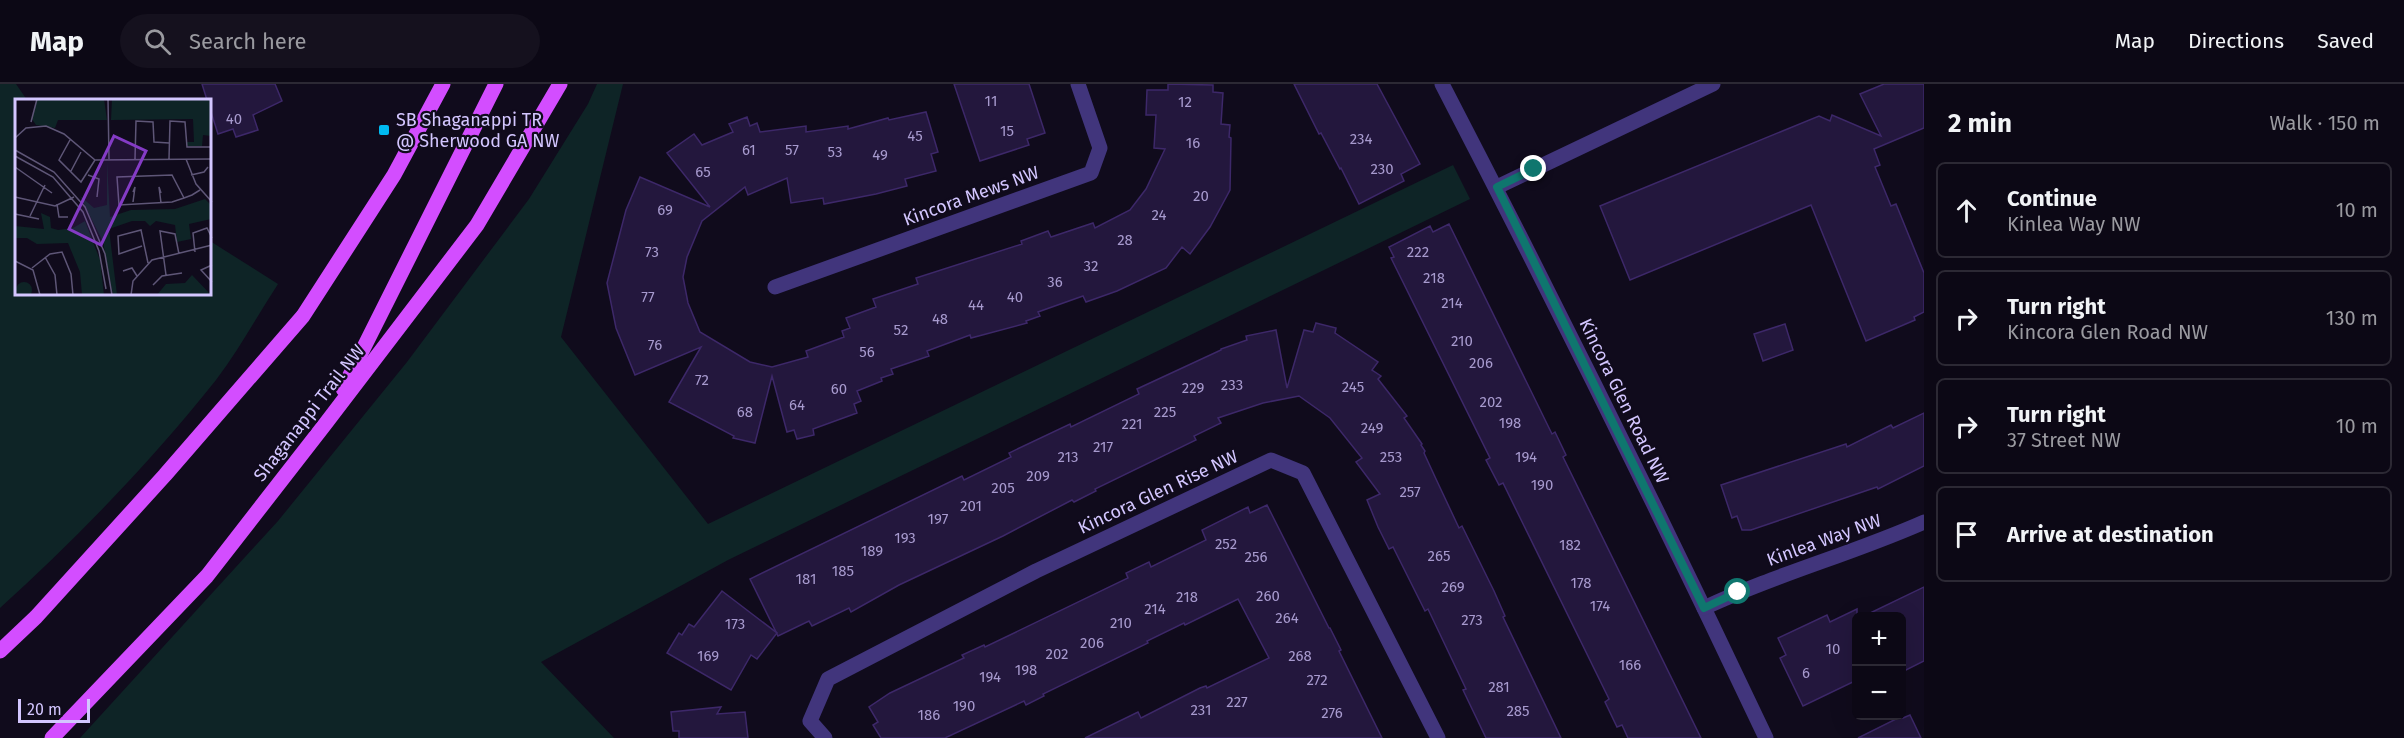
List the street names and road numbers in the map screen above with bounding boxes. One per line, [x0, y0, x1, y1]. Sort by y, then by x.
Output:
street label: Kincora Mews NW [900, 161, 1042, 231]
street label: Kincora Glen Road NW [1574, 315, 1674, 487]
street label: Shaganappi Trail NW [249, 340, 369, 486]
street label: Kincora Glen Rise NW [1075, 445, 1241, 539]
street label: Kinlea Way NW [1764, 509, 1884, 571]

